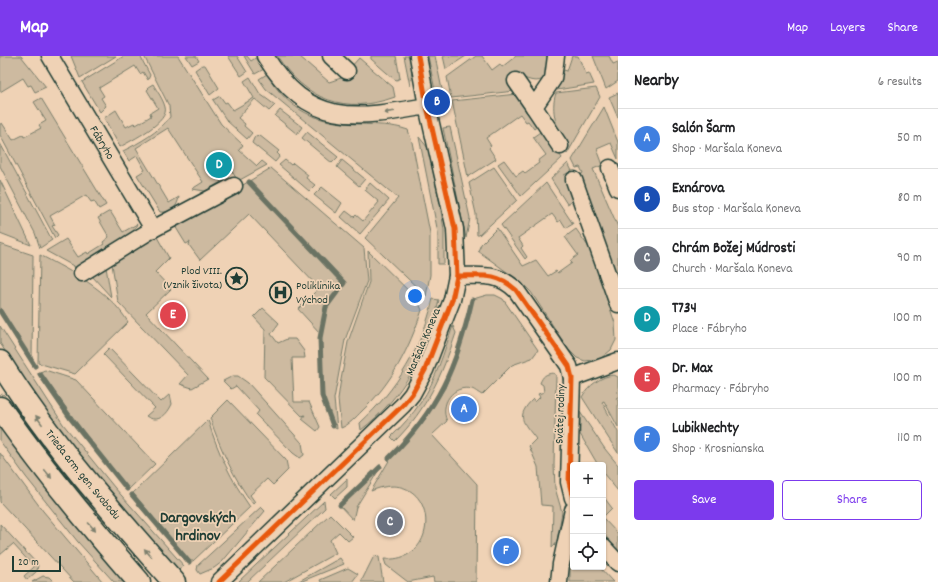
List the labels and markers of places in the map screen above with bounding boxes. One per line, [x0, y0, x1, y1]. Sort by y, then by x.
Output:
pin: B [424, 87, 450, 117]
pin: D [206, 150, 232, 180]
place label: Plod VIII. (Vznik života) [164, 263, 222, 294]
place icon: Plod VIII. (Vznik života) [224, 265, 250, 291]
place label: Poliklinika Východ [296, 278, 340, 309]
hospital icon: Poliklinika Východ [267, 280, 293, 306]
pin: E [160, 300, 186, 330]
pin: A [451, 394, 477, 424]
pin: C [377, 507, 403, 537]
pin: F [493, 536, 519, 566]

